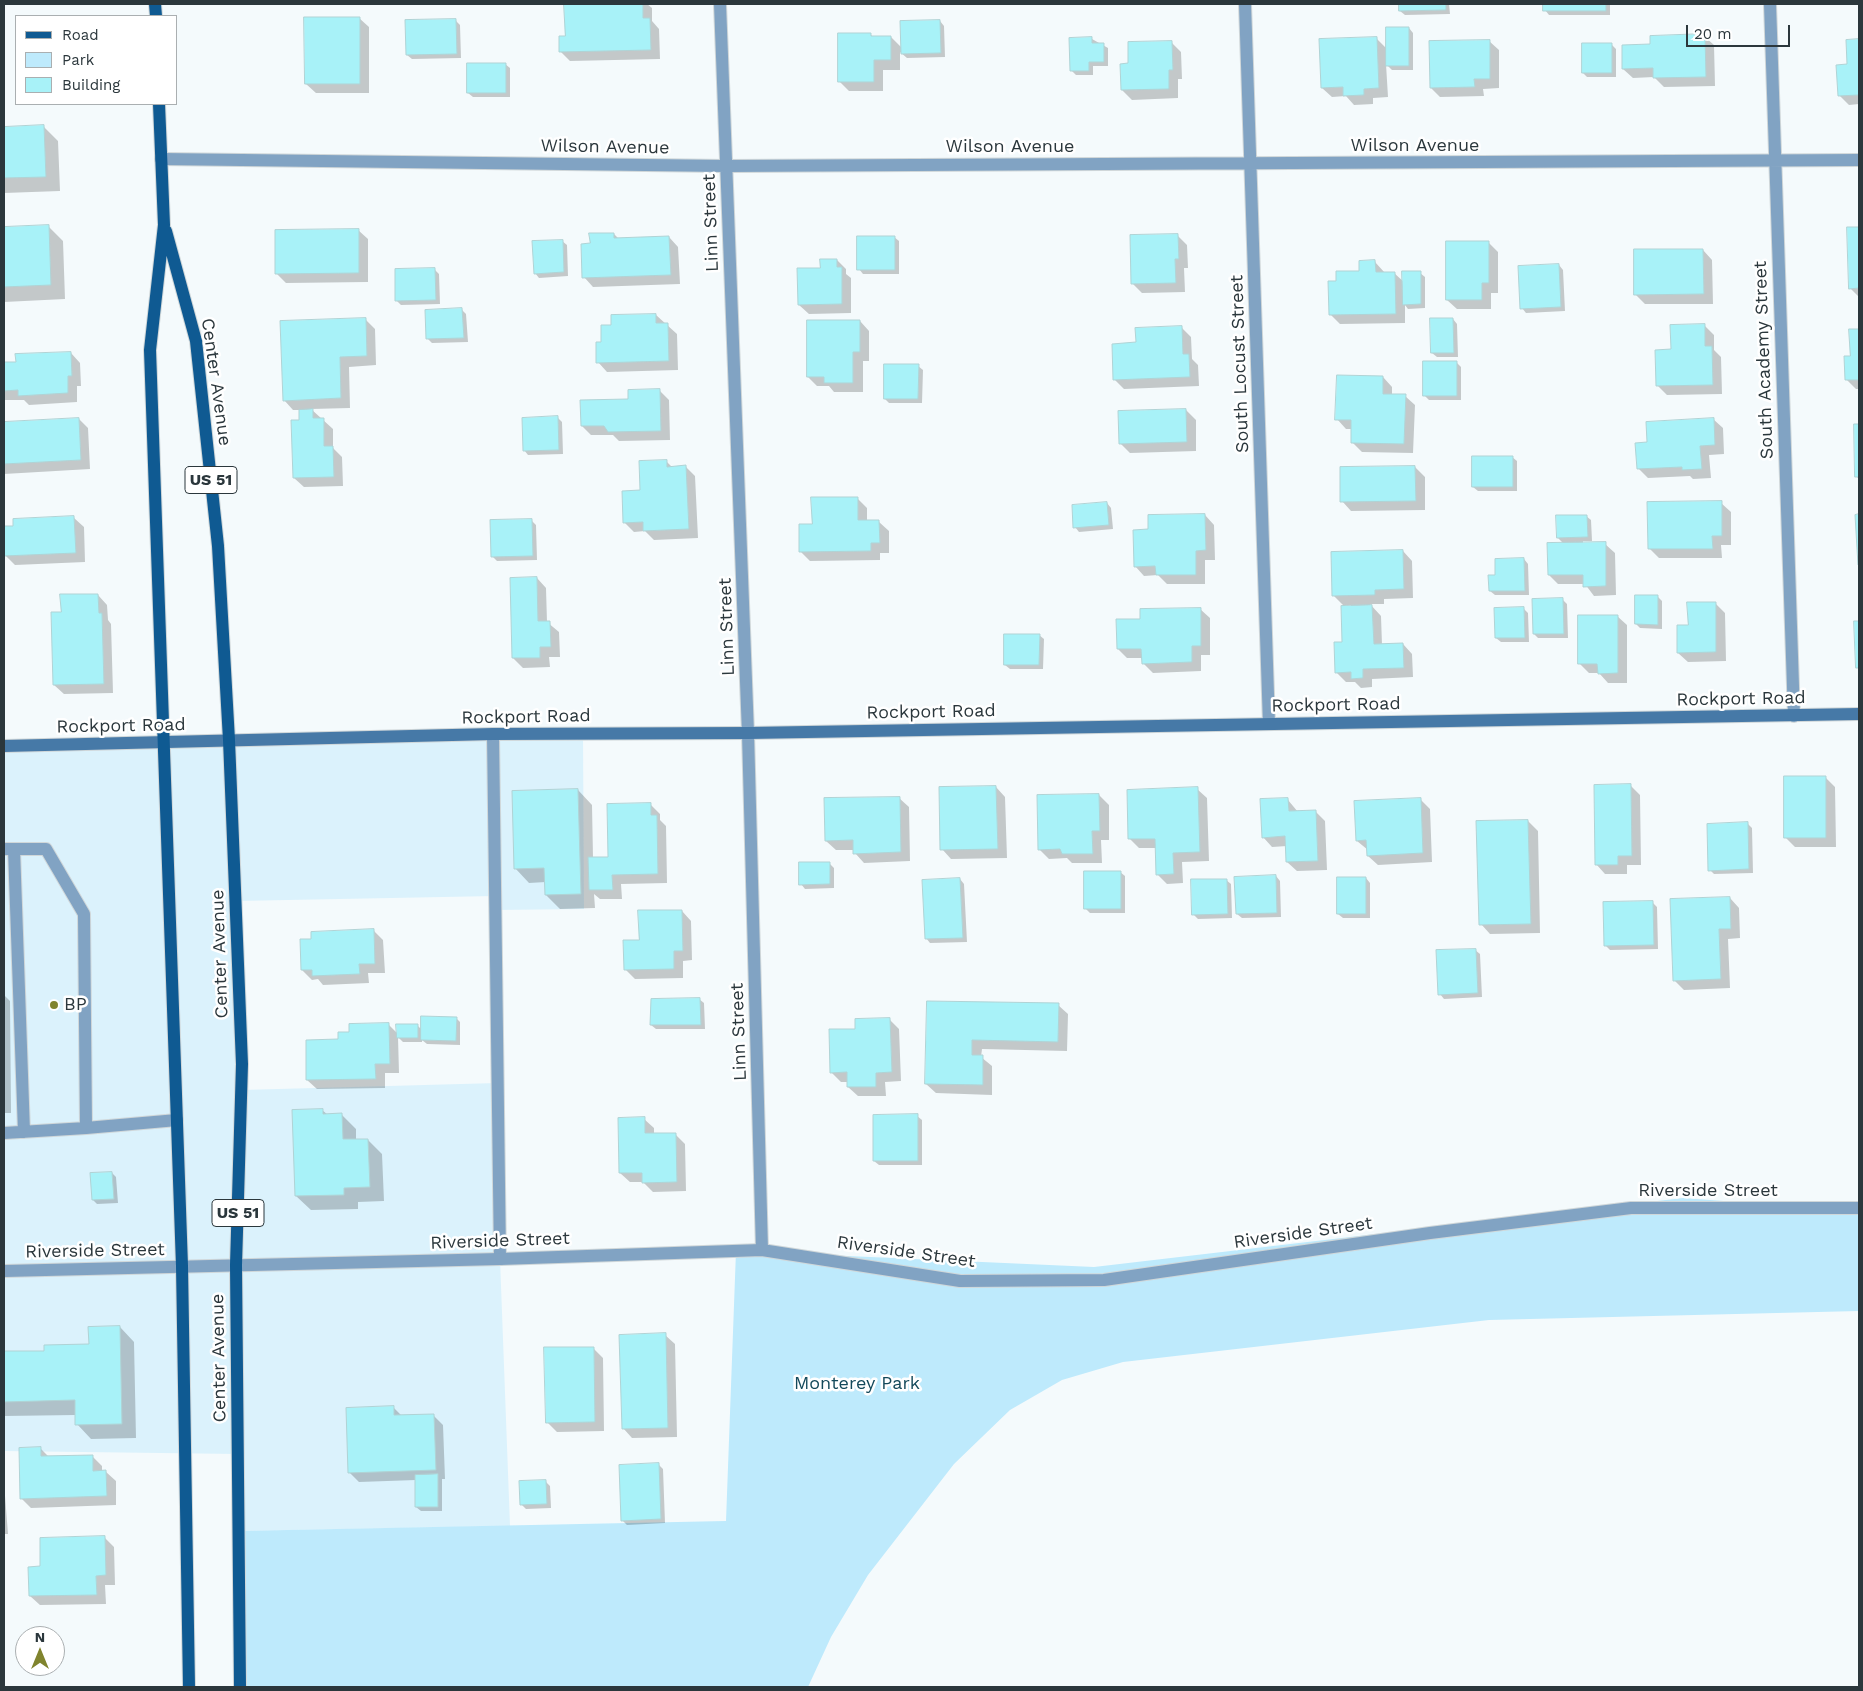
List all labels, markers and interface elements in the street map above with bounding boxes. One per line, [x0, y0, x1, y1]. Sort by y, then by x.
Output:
legend [15, 15, 178, 105]
scale bar [1688, 15, 1792, 47]
text: 20 m [1694, 25, 1732, 43]
text: Road [62, 26, 99, 44]
text: Park [62, 51, 94, 69]
text: Building [62, 76, 120, 94]
street label: Wilson Avenue [540, 135, 670, 159]
street label: Wilson Avenue [1351, 135, 1479, 157]
street label: Wilson Avenue [946, 136, 1074, 158]
street label: Linn Street [698, 174, 724, 272]
street label: South Academy Street [1750, 260, 1778, 460]
street label: South Locust Street [1226, 275, 1254, 453]
street label: Center Avenue [196, 317, 236, 447]
road number: US 51 [185, 466, 237, 494]
street label: Linn Street [714, 578, 740, 676]
street label: Rockport Road [1676, 687, 1806, 711]
street label: Rockport Road [1271, 693, 1401, 717]
street label: Rockport Road [866, 700, 996, 724]
street label: Rockport Road [461, 705, 591, 729]
street label: Rockport Road [56, 714, 186, 738]
street label: Center Avenue [207, 889, 233, 1019]
street label: Linn Street [726, 983, 752, 1081]
place label: BP [64, 994, 87, 1016]
marker: BP [48, 999, 60, 1011]
street label: Riverside Street [1638, 1180, 1778, 1202]
road number: US 51 [212, 1200, 264, 1226]
street label: Riverside Street [1232, 1213, 1374, 1253]
street label: Riverside Street [430, 1228, 570, 1254]
street label: Riverside Street [835, 1232, 977, 1272]
street label: Riverside Street [25, 1239, 165, 1263]
street label: Center Avenue [207, 1293, 231, 1423]
park label: Monterey Park [794, 1373, 920, 1395]
north arrow [15, 1626, 65, 1676]
text: N [35, 1629, 45, 1645]

